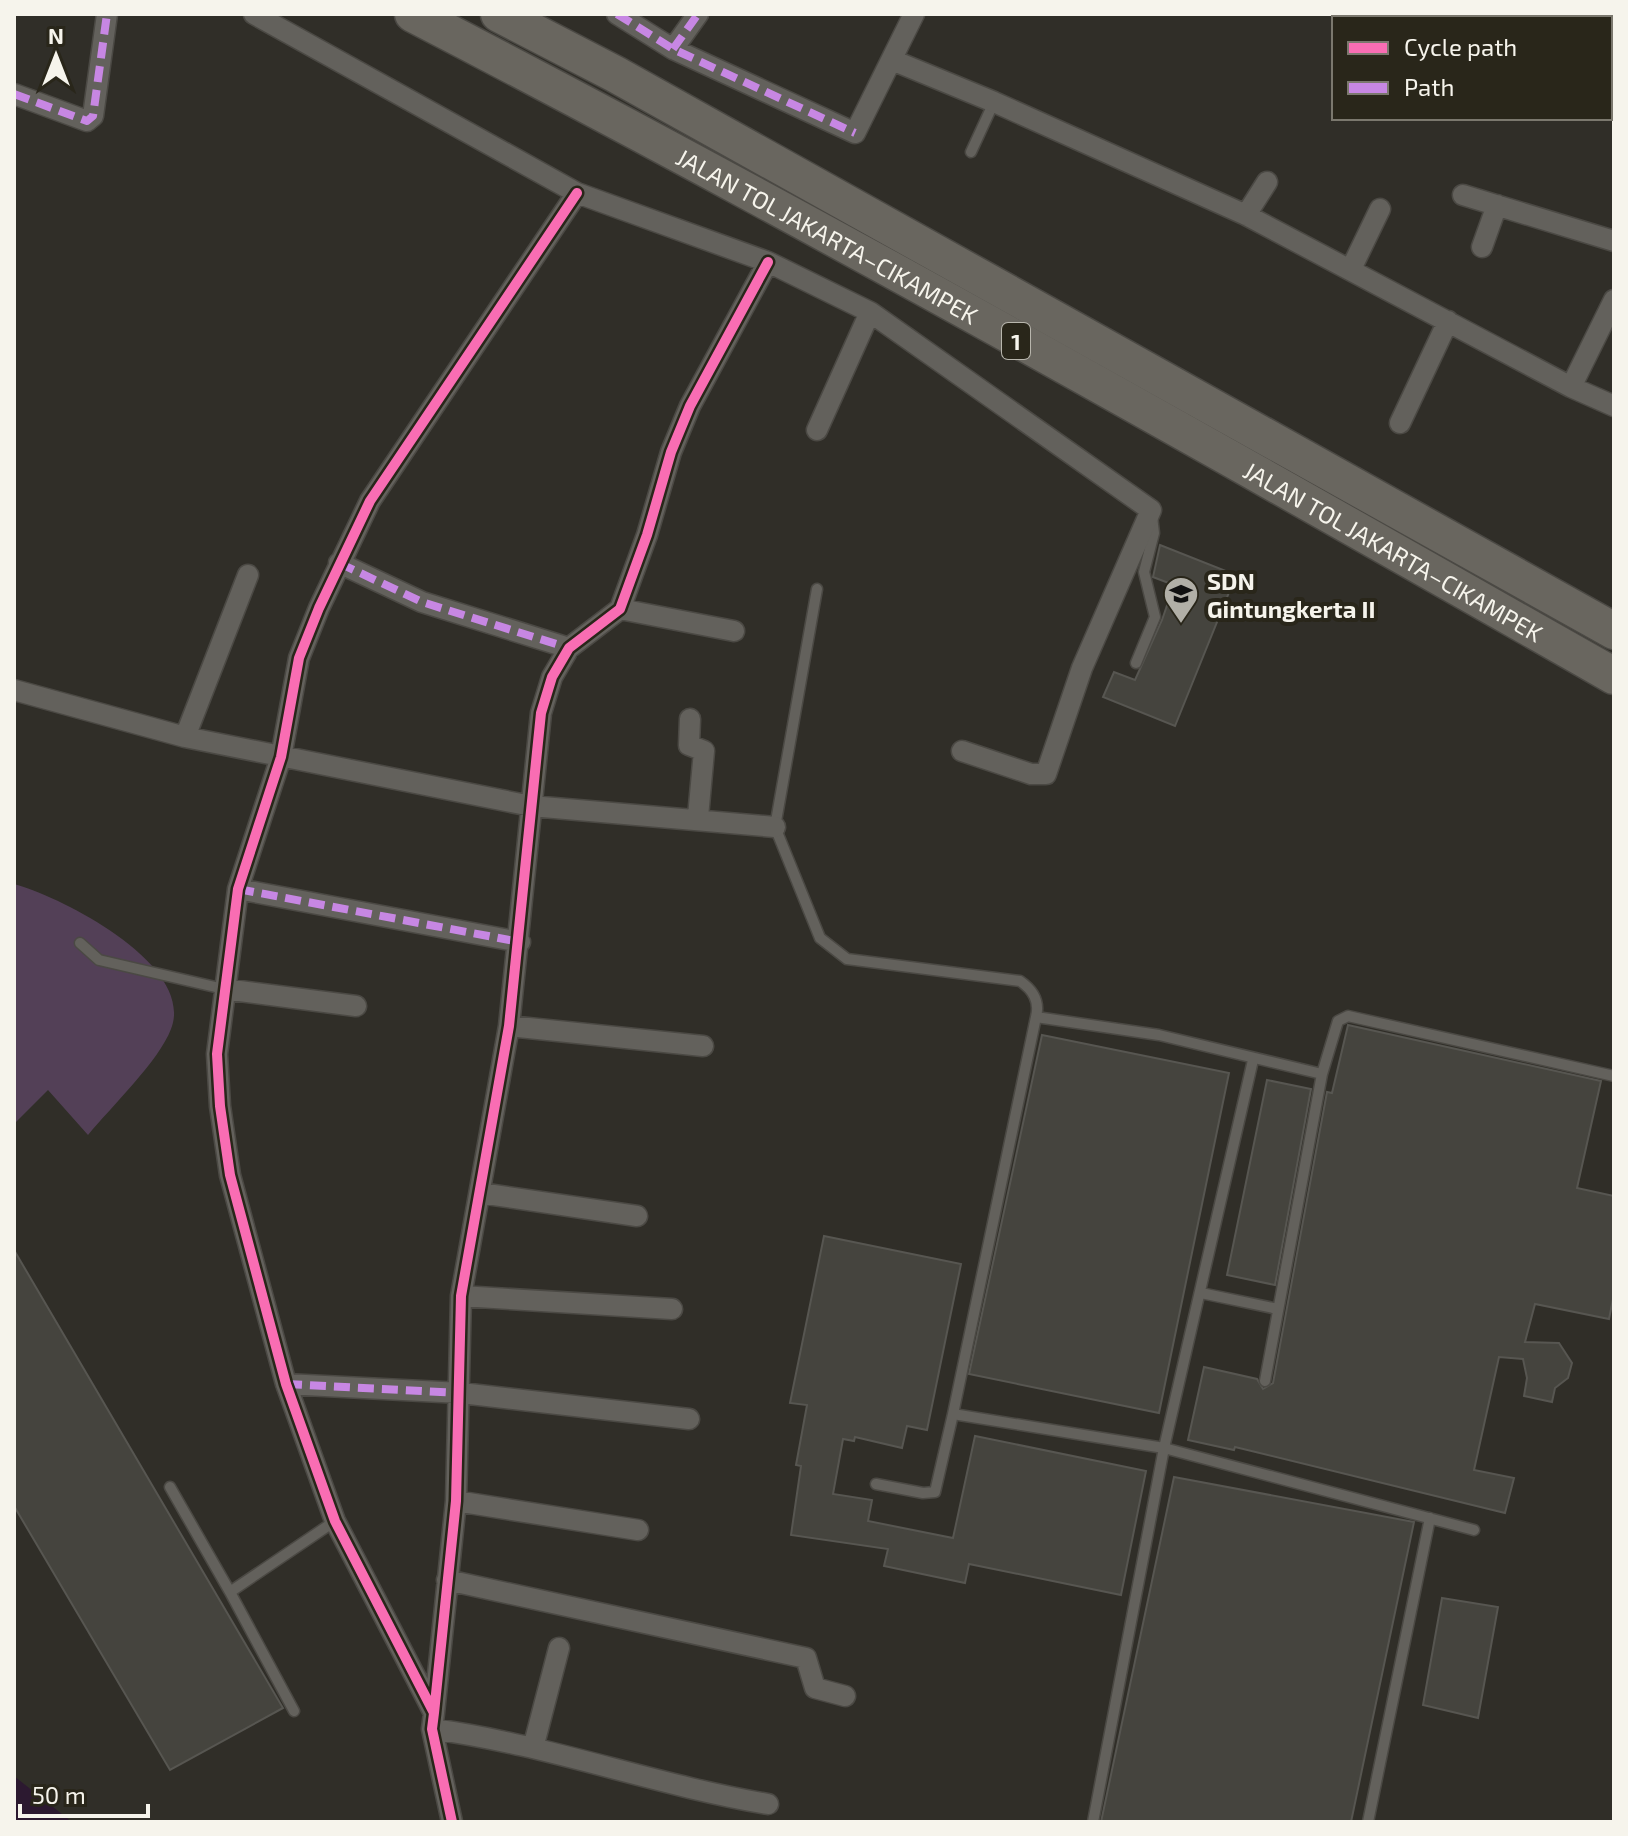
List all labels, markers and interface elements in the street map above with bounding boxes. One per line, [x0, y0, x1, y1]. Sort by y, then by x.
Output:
north arrow [16, 16, 96, 96]
legend [1332, 16, 1612, 120]
text: N [48, 22, 64, 48]
text: Cycle path [1404, 32, 1517, 61]
text: Path [1404, 72, 1454, 101]
street label: JALAN TOL JAKARTA–CIKAMPEK [672, 141, 983, 329]
road number: 1 [1002, 323, 1030, 359]
street label: JALAN TOL JAKARTA–CIKAMPEK [1239, 455, 1548, 647]
place label: SDN Gintungkerta II [1207, 566, 1376, 623]
school or university icon: SDN Gintungkerta II [1162, 575, 1200, 625]
scale bar [20, 1768, 148, 1818]
text: 50 m [32, 1780, 86, 1809]

